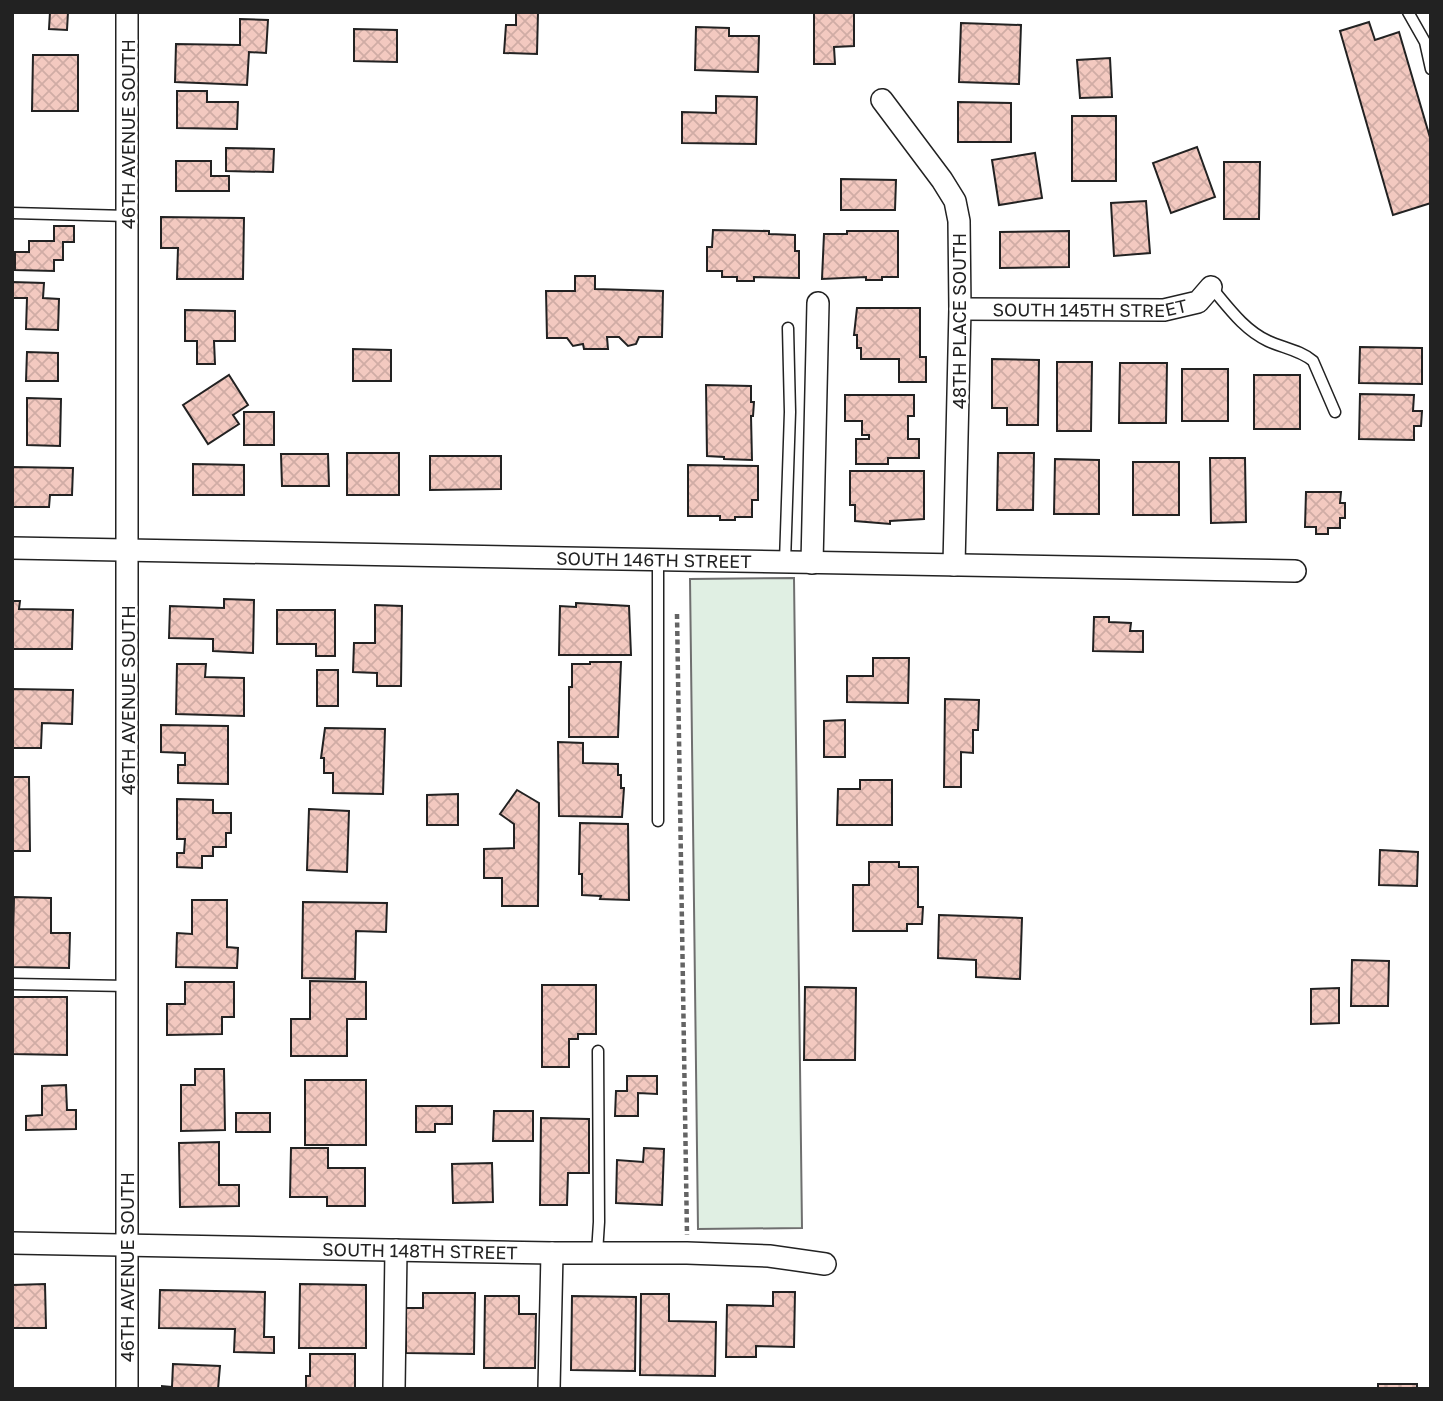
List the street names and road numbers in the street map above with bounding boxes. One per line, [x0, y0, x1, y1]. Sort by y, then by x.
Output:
street label: 46TH AVENUE SOUTH [117, 39, 139, 229]
street label: 48TH PLACE SOUTH [948, 233, 970, 409]
street label: SOUTH 145TH STREET [992, 294, 1189, 321]
street label: SOUTH 146TH STREET [556, 547, 752, 572]
street label: 46TH AVENUE SOUTH [117, 605, 139, 795]
street label: 46TH AVENUE SOUTH [116, 1172, 138, 1362]
street label: SOUTH 148TH STREET [322, 1238, 518, 1263]

